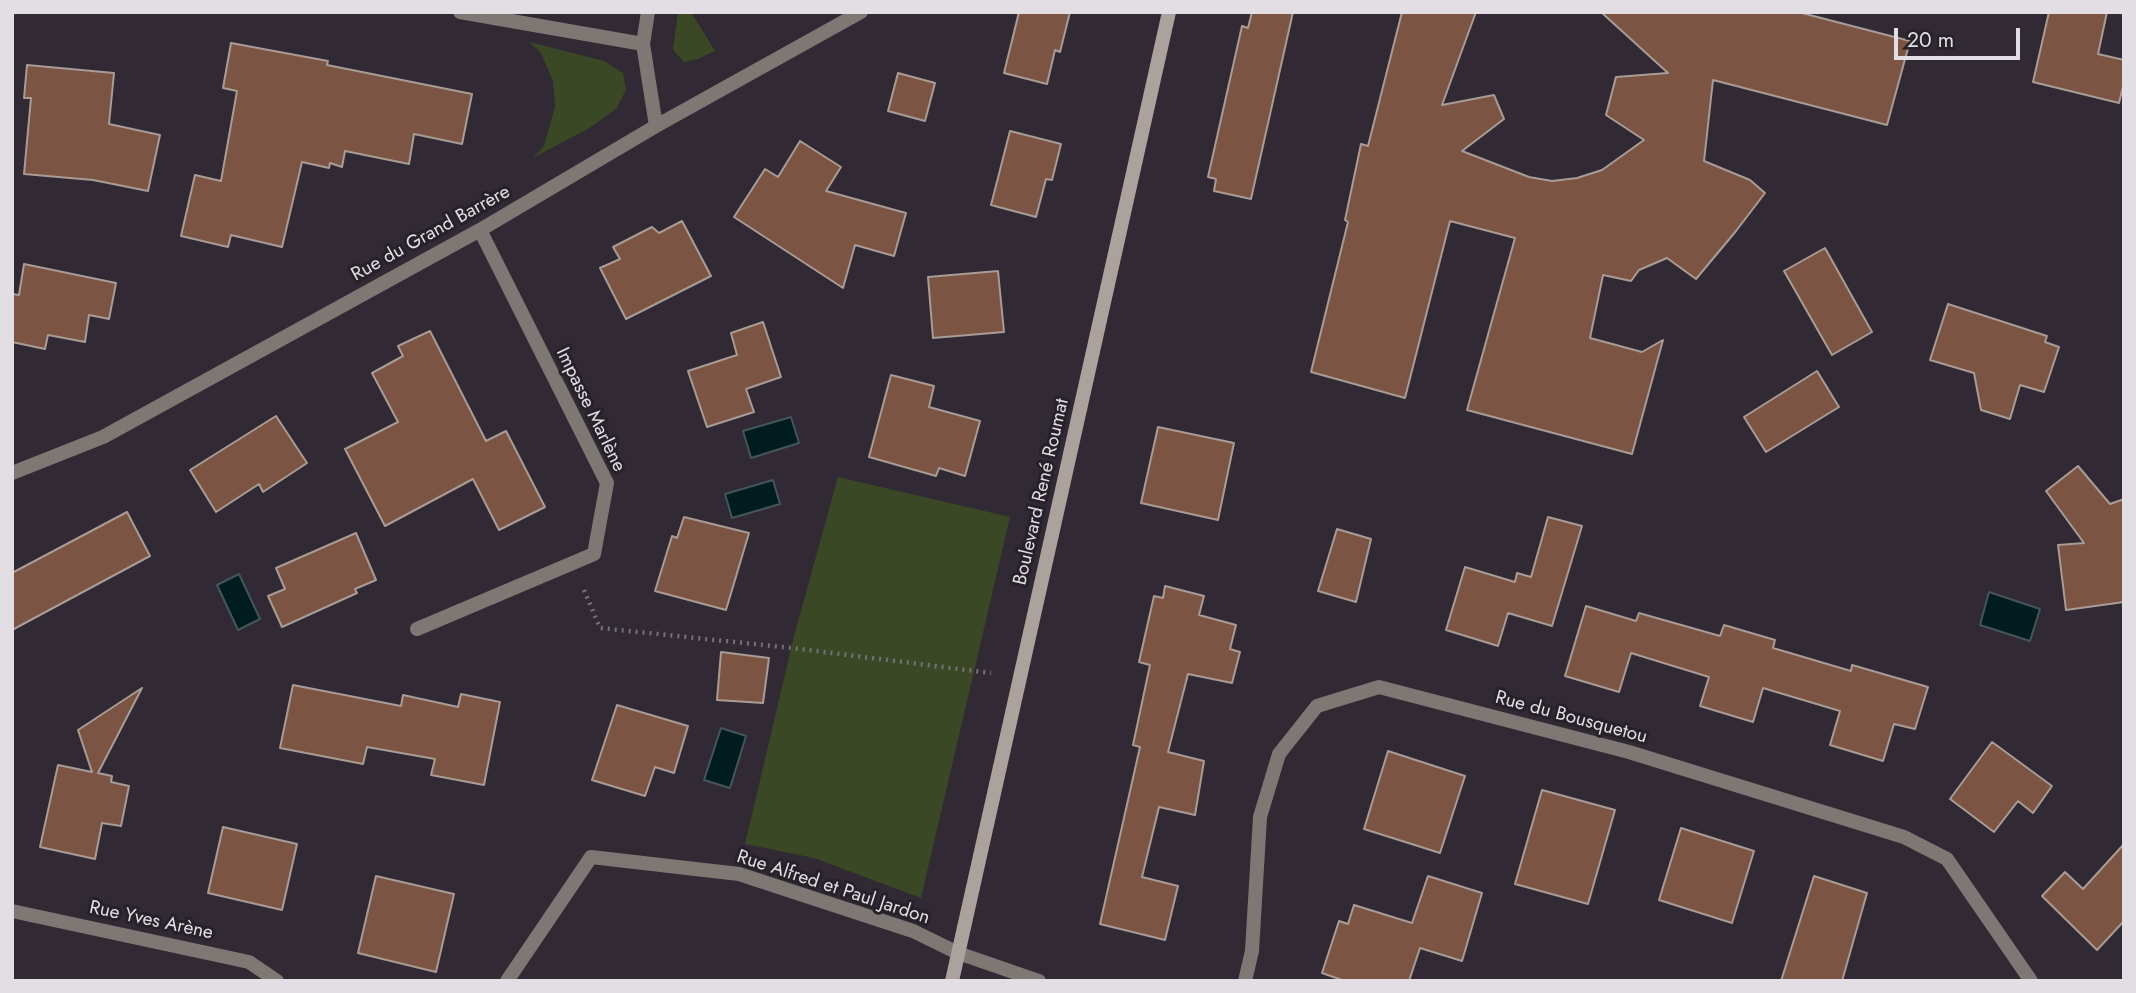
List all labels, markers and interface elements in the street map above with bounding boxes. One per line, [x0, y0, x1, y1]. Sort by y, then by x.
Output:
scale bar [1898, 14, 2024, 58]
text: 20 m [1907, 25, 1954, 55]
street label: Rue du Grand Barrère [348, 181, 514, 287]
street label: Impasse Marlène [550, 344, 630, 476]
street label: Boulevard René Roumat [1009, 397, 1075, 587]
street label: Rue du Bousquetou [1492, 687, 1650, 749]
street label: Rue Alfred et Paul Jardon [734, 846, 932, 930]
street label: Rue Yves Arène [87, 897, 215, 945]

